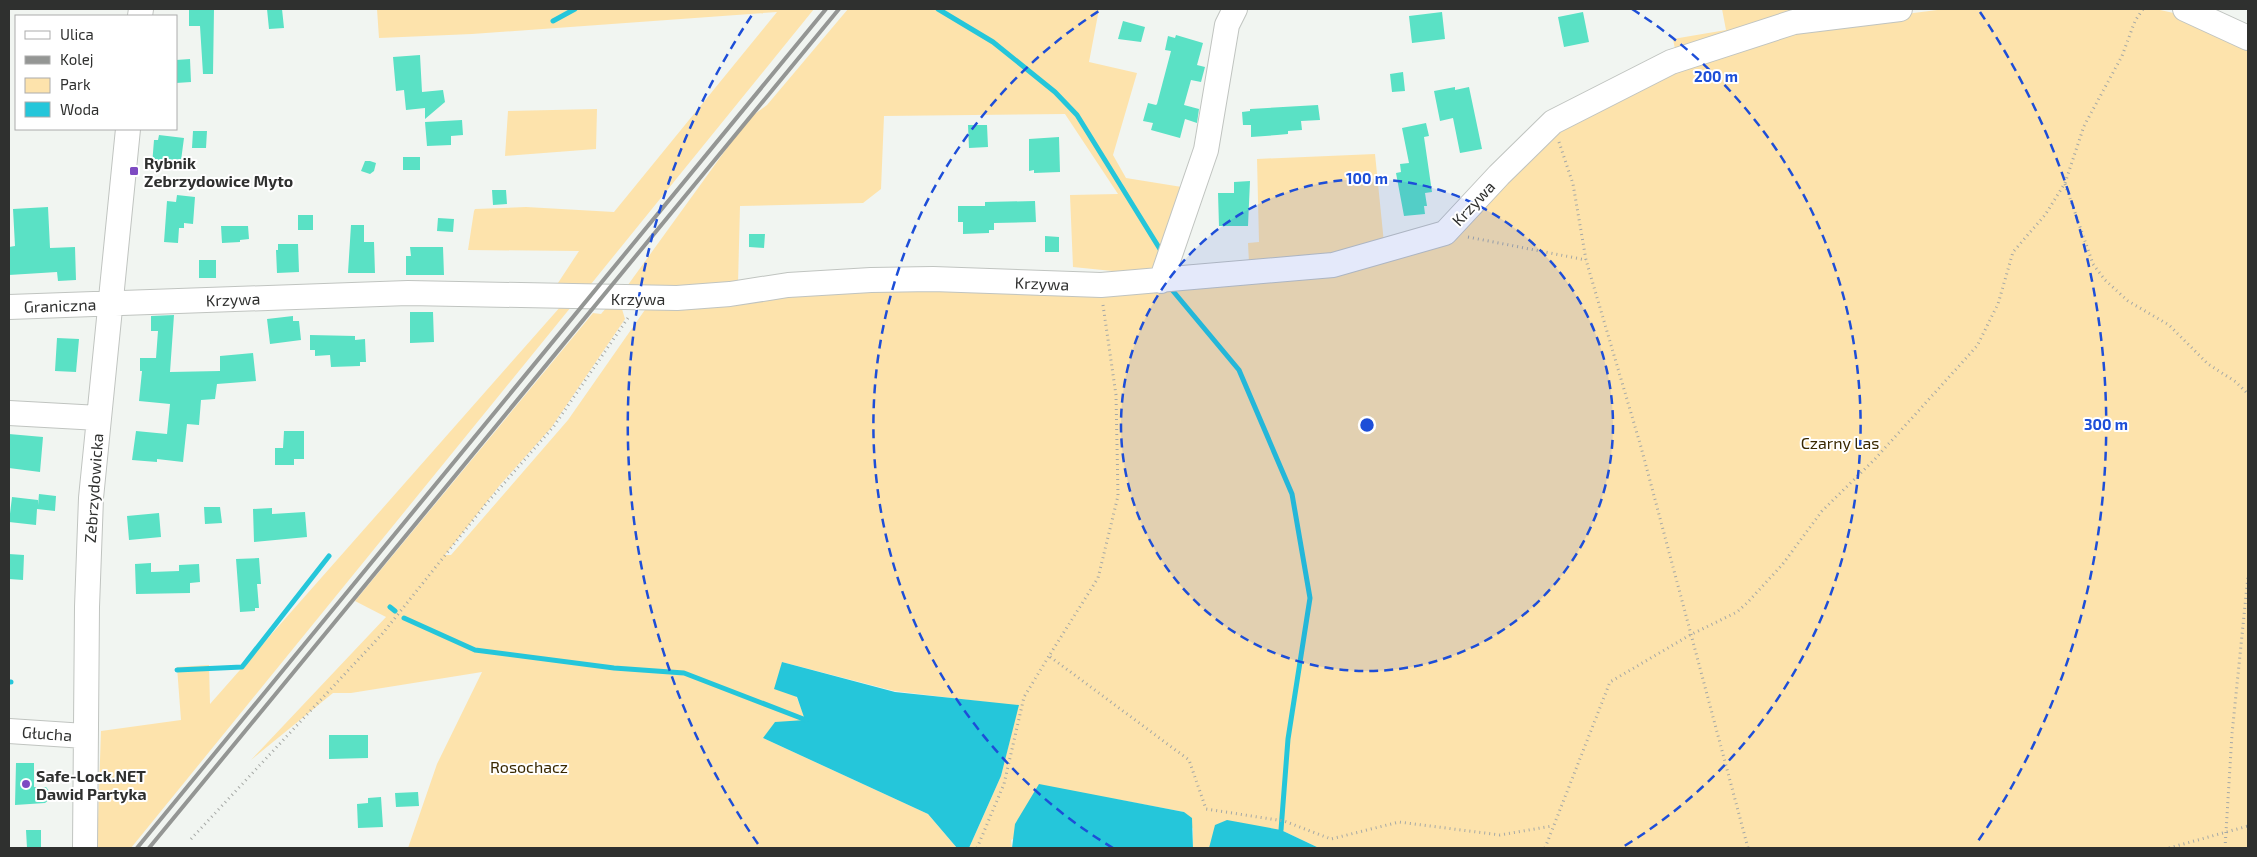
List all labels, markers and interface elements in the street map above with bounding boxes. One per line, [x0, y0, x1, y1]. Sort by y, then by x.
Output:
legend [15, 15, 178, 130]
text: Ulica [60, 25, 94, 43]
text: Kolej [60, 50, 93, 69]
text: 200 m [1694, 67, 1738, 85]
text: Park [60, 75, 91, 93]
text: Woda [60, 100, 99, 118]
place label: Rybnik Zebrzydowice Myto [144, 153, 293, 191]
marker: Rybnik Zebrzydowice Myto [128, 165, 140, 177]
text: 100 m [1346, 169, 1388, 187]
street label: Krzywa [1447, 177, 1499, 229]
street label: Krzywa [1014, 273, 1070, 293]
street label: Krzywa [205, 289, 261, 309]
street label: Krzywa [611, 289, 665, 308]
street label: Graniczna [23, 294, 97, 316]
text: 300 m [2084, 415, 2128, 433]
centre of rings [1358, 416, 1376, 434]
street label: Zebrzydowicka [80, 433, 106, 543]
park label: Czarny Las [1801, 433, 1879, 452]
street label: Głucha [21, 722, 73, 744]
park label: Rosochacz [490, 757, 568, 776]
place label: Safe-Lock.NET Dawid Partyka [36, 766, 147, 804]
marker: Safe-Lock.NET Dawid Partyka [20, 778, 32, 790]

